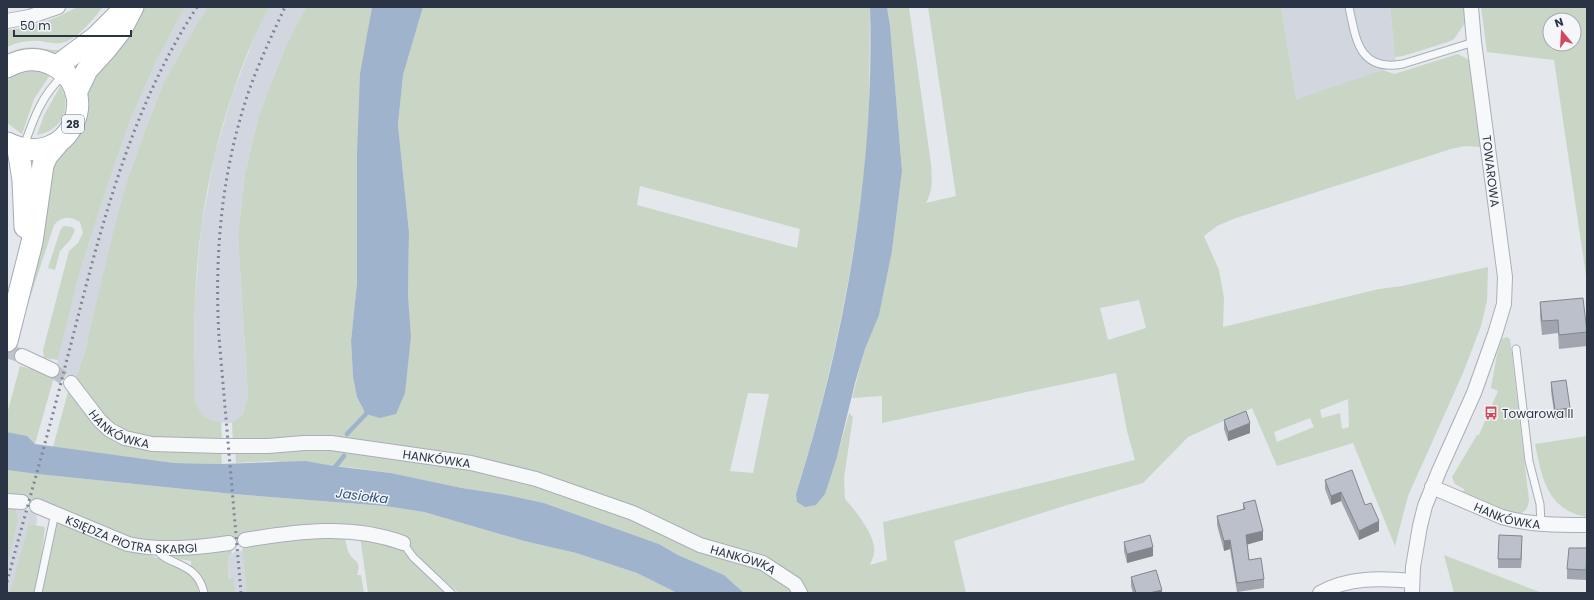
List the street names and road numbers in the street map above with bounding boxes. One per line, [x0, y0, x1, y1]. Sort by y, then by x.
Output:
road number: 28 [62, 115, 84, 133]
street label: TOWAROWA [1478, 134, 1504, 208]
street label: HANKÓWKA [85, 405, 151, 452]
street label: HANKÓWKA [402, 445, 472, 471]
street label: HANKÓWKA [1472, 498, 1541, 532]
street label: KSIĘDZA PIOTRA SKARGI [63, 510, 198, 557]
street label: HANKÓWKA [709, 540, 780, 578]

